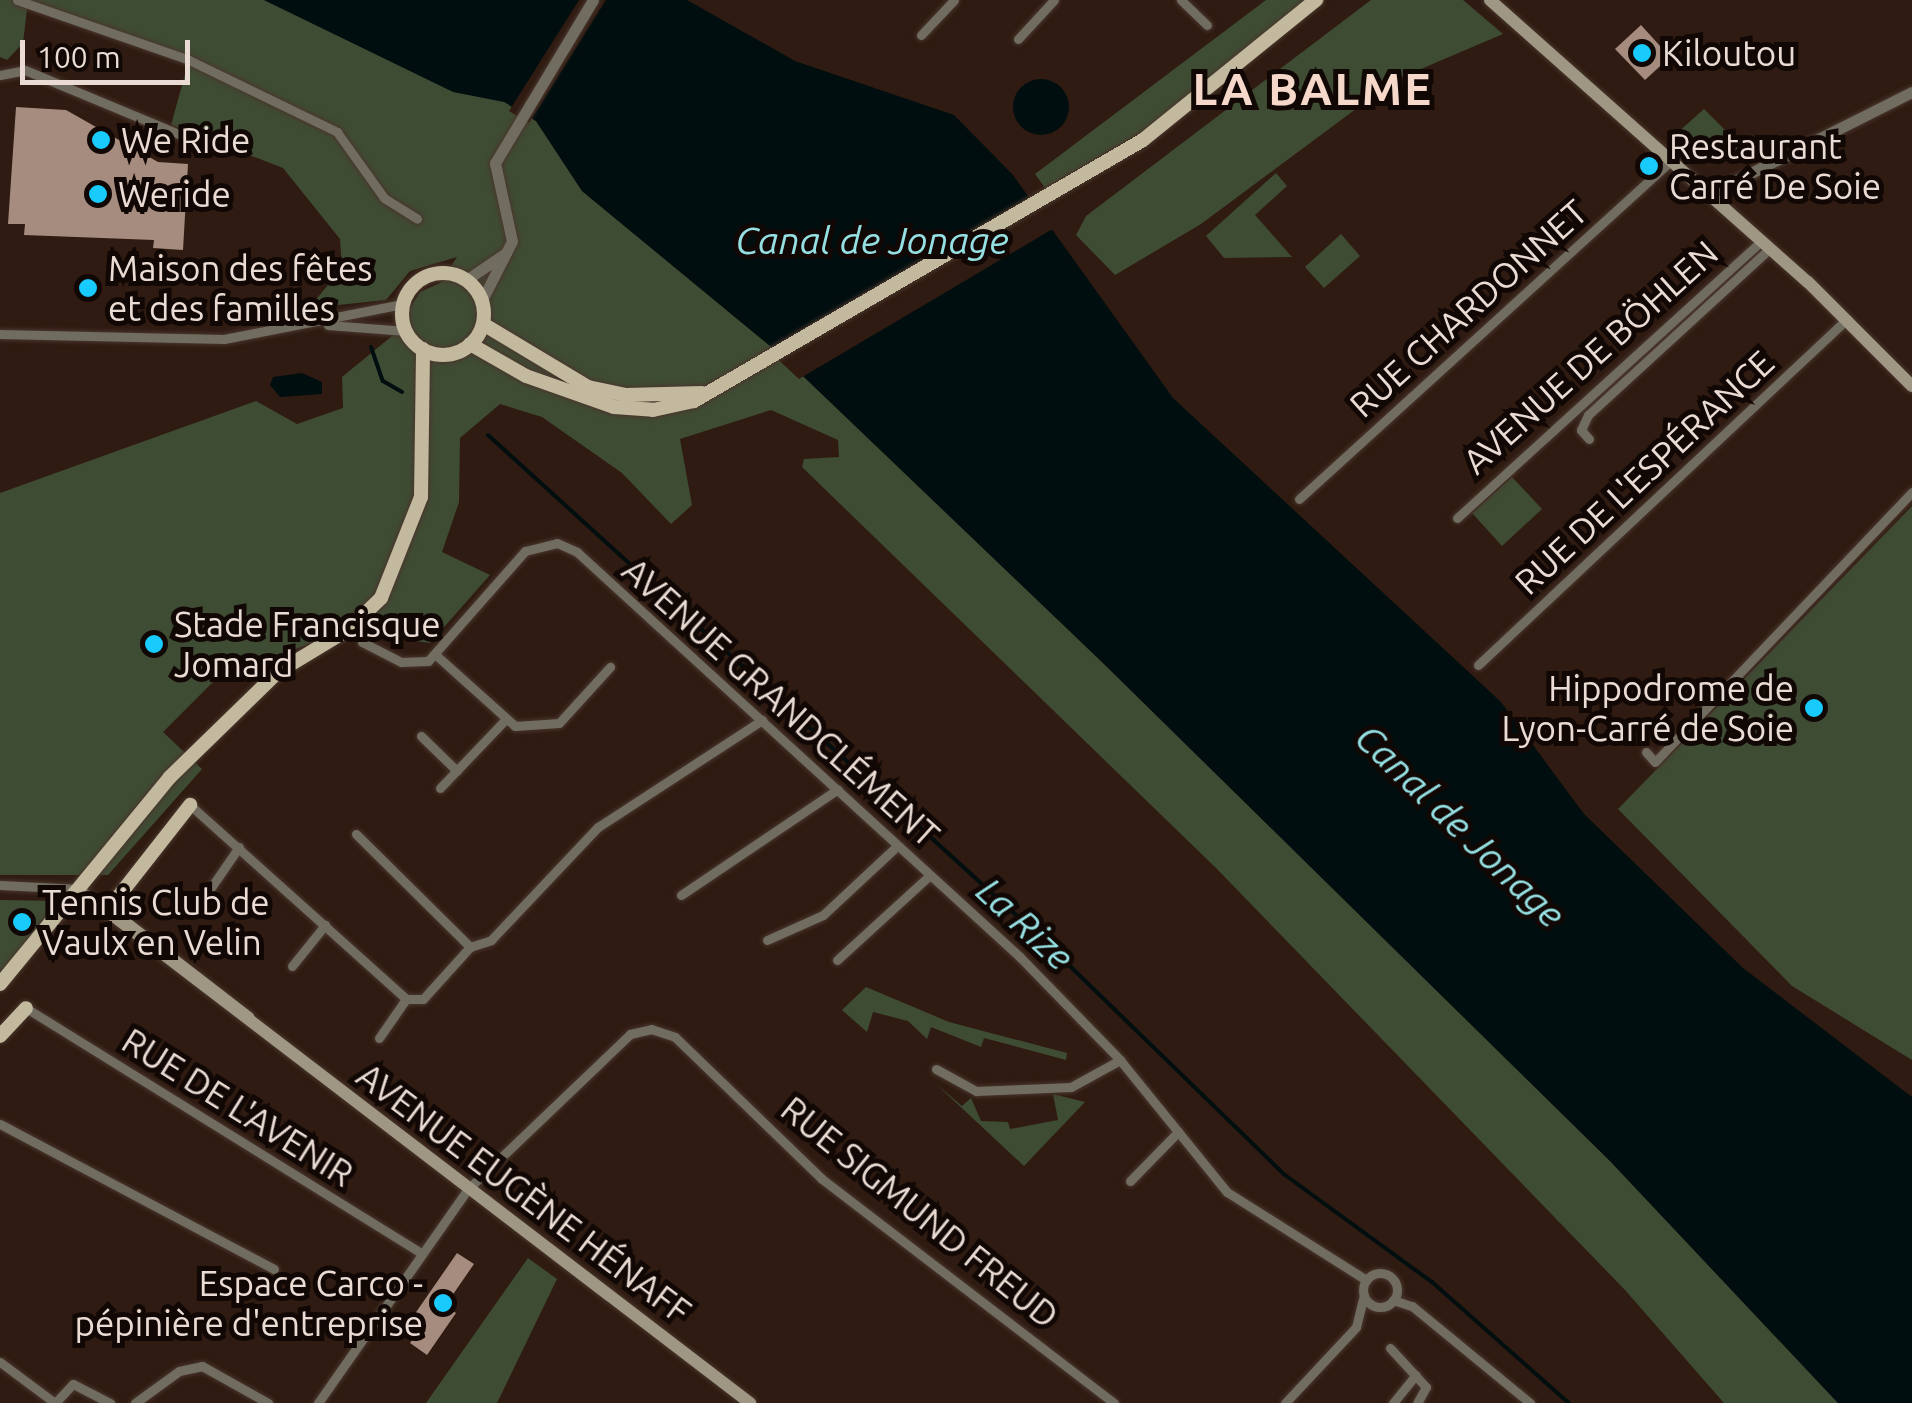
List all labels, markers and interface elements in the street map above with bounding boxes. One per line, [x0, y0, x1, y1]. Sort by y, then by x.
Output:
scale bar [25, 20, 195, 82]
place label: Kiloutou [1662, 32, 1796, 74]
text: 100 m [37, 40, 121, 74]
marker: Kiloutou [1631, 42, 1653, 64]
district label: LA BALME [1192, 62, 1434, 116]
place label: We Ride [121, 119, 250, 161]
place label: Restaurant Carré De Soie [1669, 125, 1881, 207]
marker: We Ride [90, 129, 112, 151]
marker: Restaurant Carré De Soie [1638, 155, 1660, 177]
place label: Weride [118, 173, 231, 215]
marker: Weride [87, 183, 109, 205]
street label: RUE CHARDONNET [1341, 190, 1595, 426]
water label: Canal de Jonage [735, 218, 1009, 264]
street label: AVENUE DE BÖHLEN [1454, 232, 1726, 482]
place label: Maison des fêtes et des familles [108, 247, 372, 329]
marker: Maison des fêtes et des familles [77, 277, 99, 299]
street label: RUE DE L'ESPÉRANCE [1506, 341, 1782, 603]
street label: AVENUE GRANDCLÉMENT [614, 549, 948, 855]
place label: Stade Francisque Jomard [174, 603, 441, 685]
marker: Stade Francisque Jomard [143, 633, 165, 655]
place label: Hippodrome de Lyon-Carré de Soie [1501, 667, 1794, 749]
marker: Hippodrome de Lyon-Carré de Soie [1803, 697, 1825, 719]
water label: Canal de Jonage [1346, 715, 1574, 937]
water label: La Rize [967, 868, 1083, 980]
place label: Tennis Club de Vaulx en Velin [42, 881, 270, 963]
marker: Tennis Club de Vaulx en Velin [11, 911, 33, 933]
street label: RUE DE L'AVENIR [115, 1019, 361, 1195]
street label: AVENUE EUGÈNE HÉNAFF [349, 1054, 699, 1332]
street label: RUE SIGMUND FREUD [773, 1087, 1067, 1337]
place label: Espace Carco - pépinière d'entreprise [75, 1262, 423, 1344]
marker: Espace Carco - pépinière d'entreprise [432, 1292, 454, 1314]

